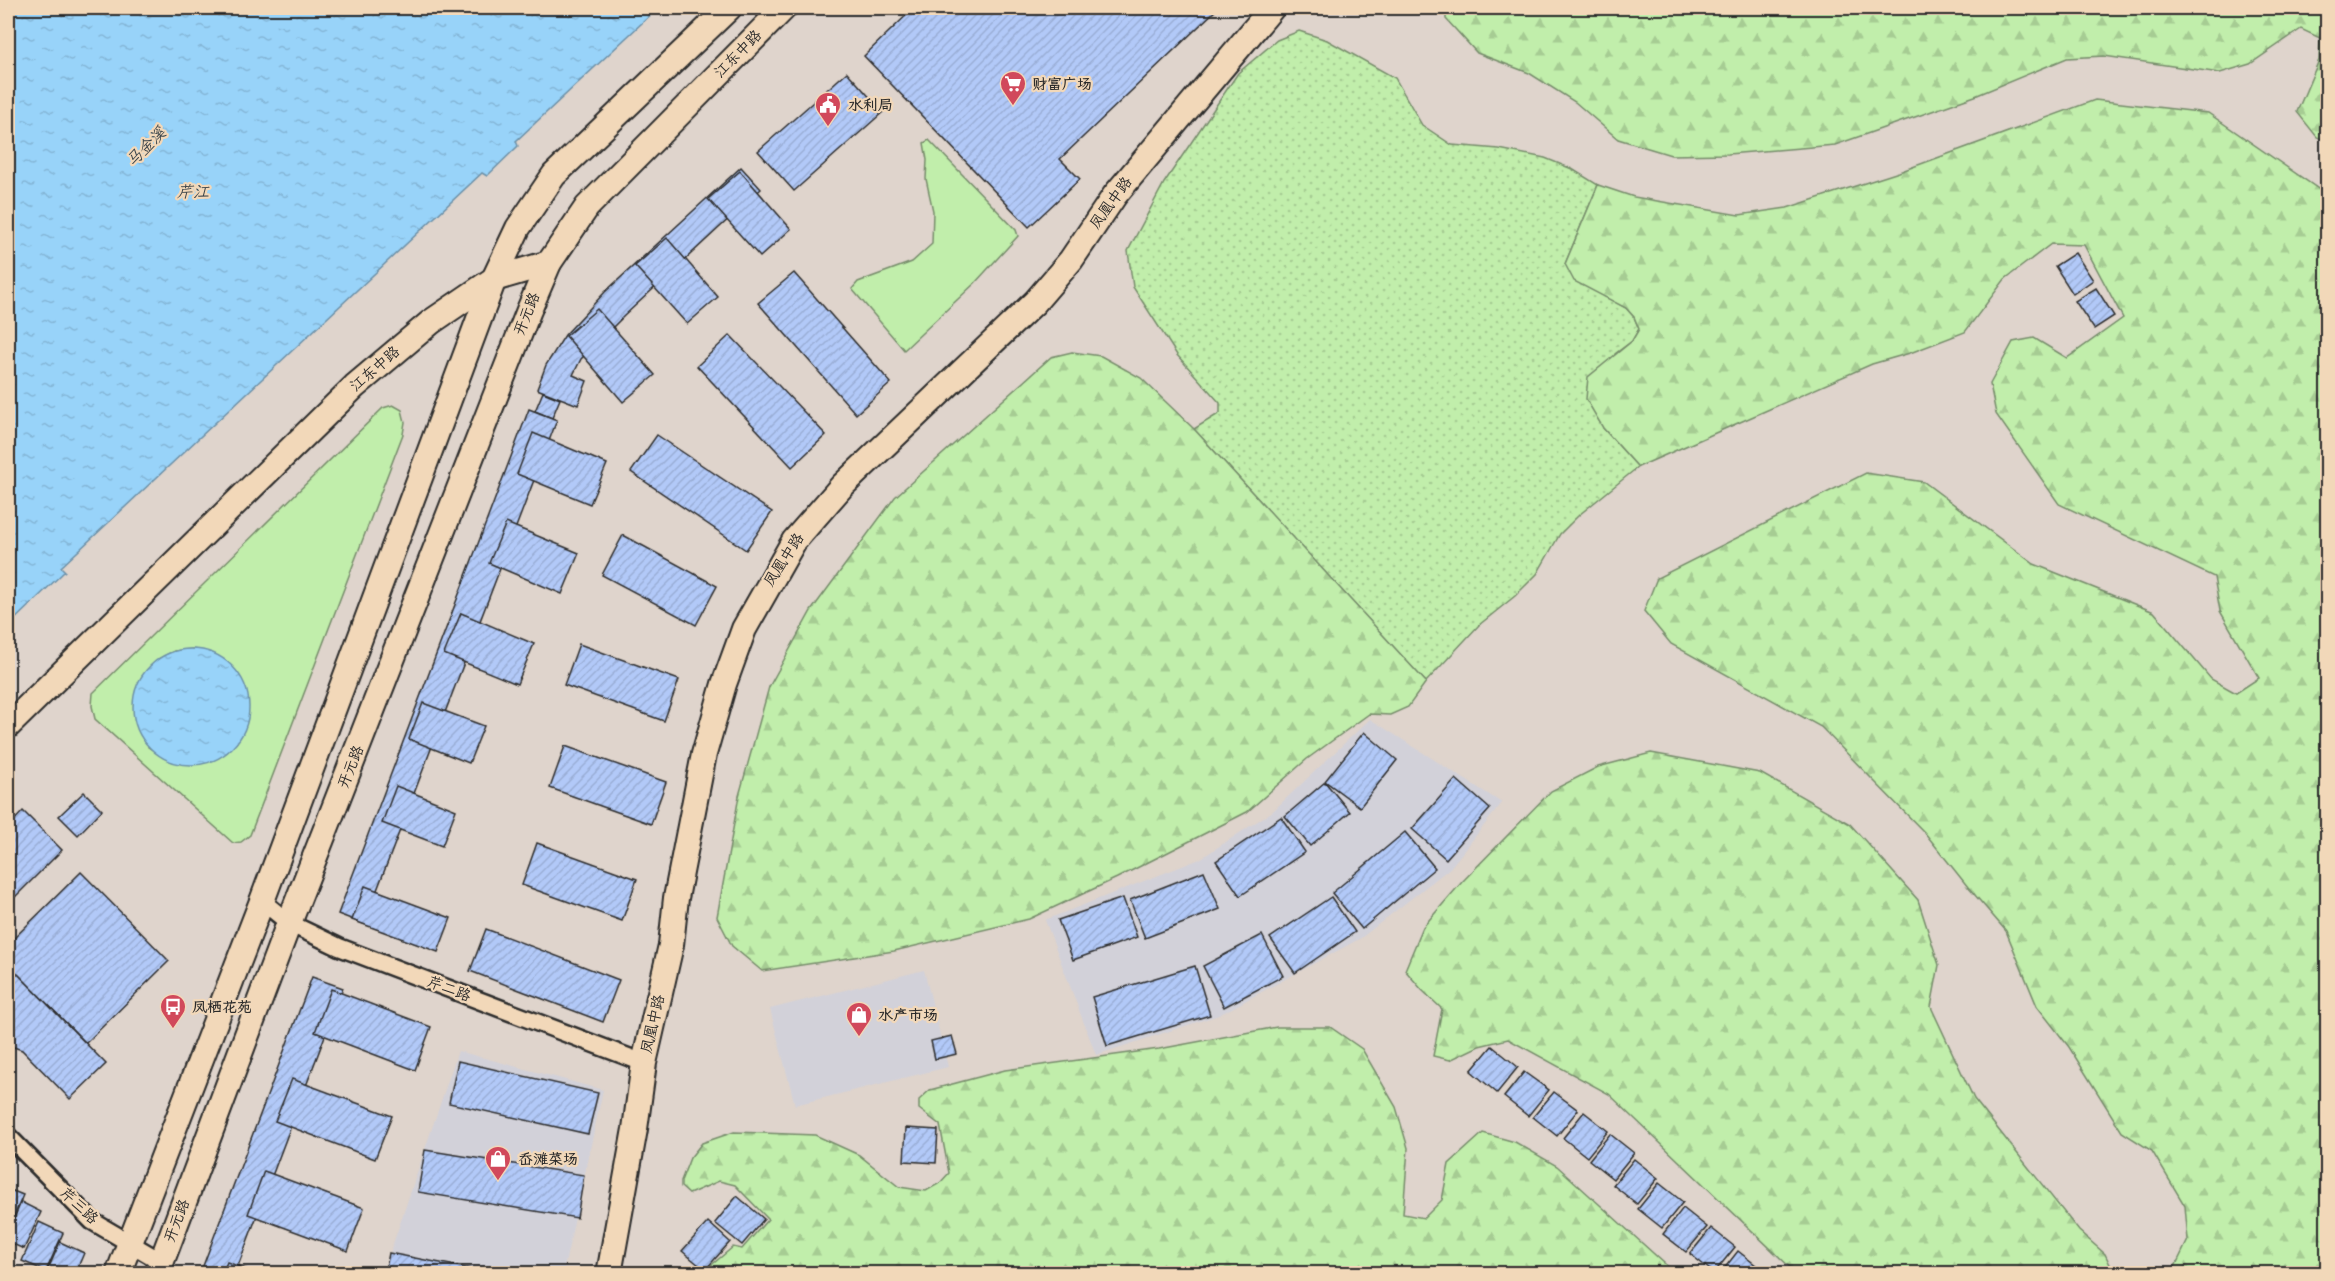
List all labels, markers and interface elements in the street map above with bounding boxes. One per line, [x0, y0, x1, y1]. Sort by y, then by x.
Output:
street label: 江东中路 [710, 26, 766, 82]
supermarket icon: 财富广场 [998, 69, 1028, 107]
place label: 财富广场 [1032, 75, 1092, 94]
public building icon: 水利局 [813, 90, 843, 128]
place label: 水利局 [848, 96, 893, 115]
water label: 马金溪 [122, 122, 171, 171]
street label: 凤凰中路 [1086, 173, 1136, 233]
water label: 芹江 [177, 182, 210, 202]
street label: 开元路 [510, 290, 544, 338]
street label: 江东中路 [346, 342, 404, 396]
street label: 凤凰中路 [760, 530, 808, 590]
street label: 开元路 [334, 743, 368, 791]
street label: 芹二路 [425, 972, 473, 1006]
bus stop icon: 凤栖花苑 [158, 992, 188, 1030]
street label: 凤凰中路 [637, 993, 669, 1055]
place label: 凤栖花苑 [192, 998, 252, 1017]
shop icon: 水产市场 [844, 1000, 874, 1038]
place label: 水产市场 [878, 1006, 938, 1025]
shop icon: 岙滩菜场 [483, 1144, 513, 1182]
place label: 岙滩菜场 [518, 1150, 578, 1169]
street label: 芹三路 [56, 1184, 102, 1228]
street label: 开元路 [160, 1197, 194, 1245]

